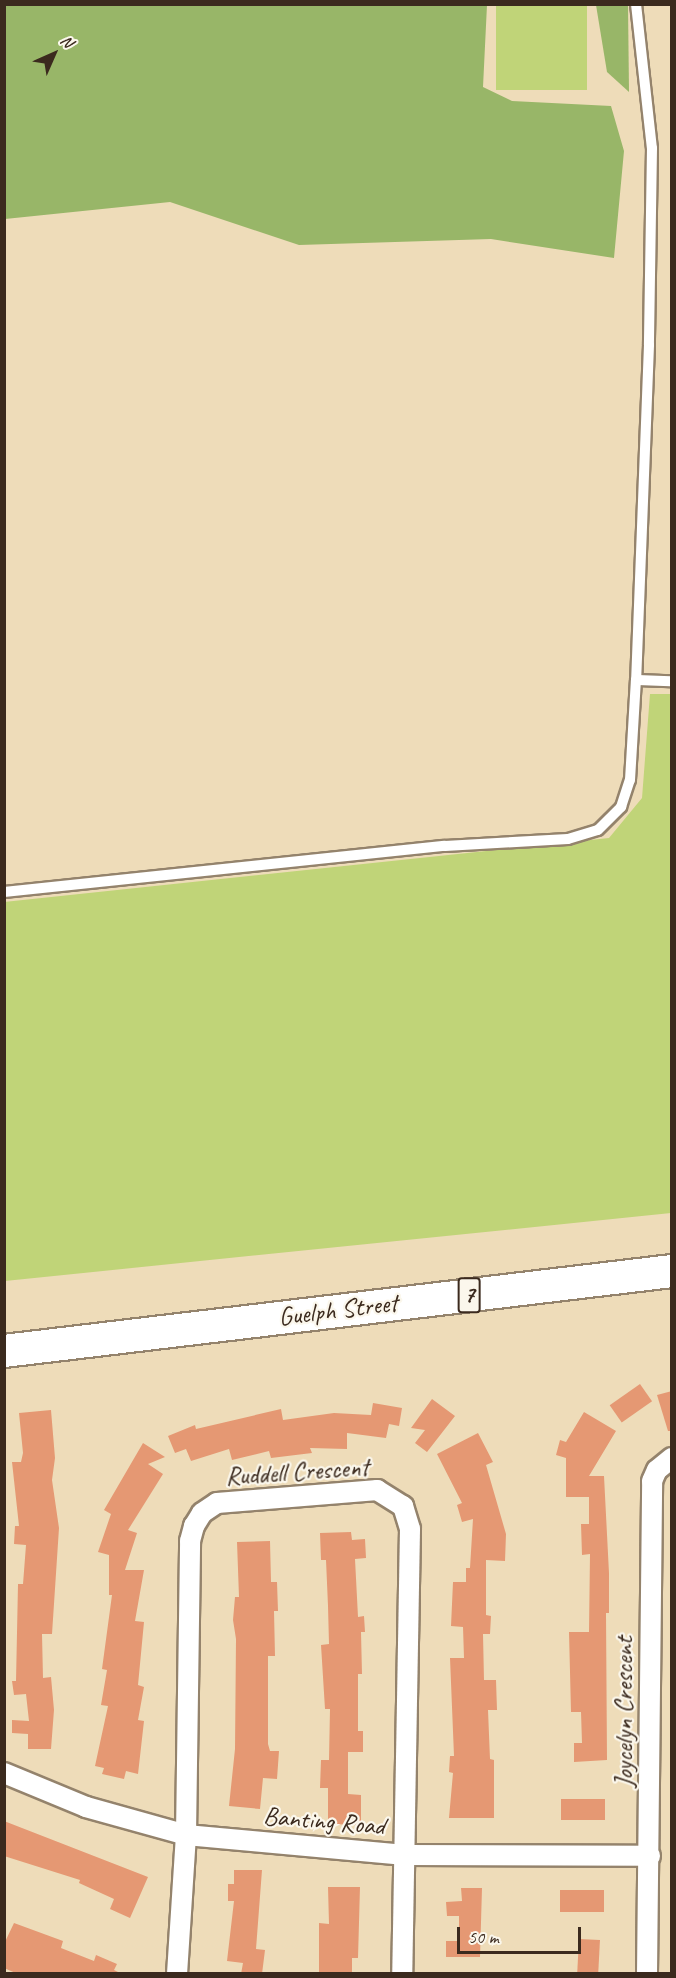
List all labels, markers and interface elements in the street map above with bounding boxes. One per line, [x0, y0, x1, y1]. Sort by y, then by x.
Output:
north arrow [24, 24, 84, 84]
text: N [56, 31, 77, 52]
road number: 7 [457, 1274, 481, 1316]
street label: Guelph Street [277, 1287, 399, 1333]
street label: Ruddell Crescent [224, 1451, 370, 1493]
street label: Joycelyn Crescent [608, 1636, 640, 1788]
street label: Banting Road [262, 1800, 386, 1842]
scale bar [460, 1915, 584, 1953]
text: 50 m [468, 1926, 499, 1948]

